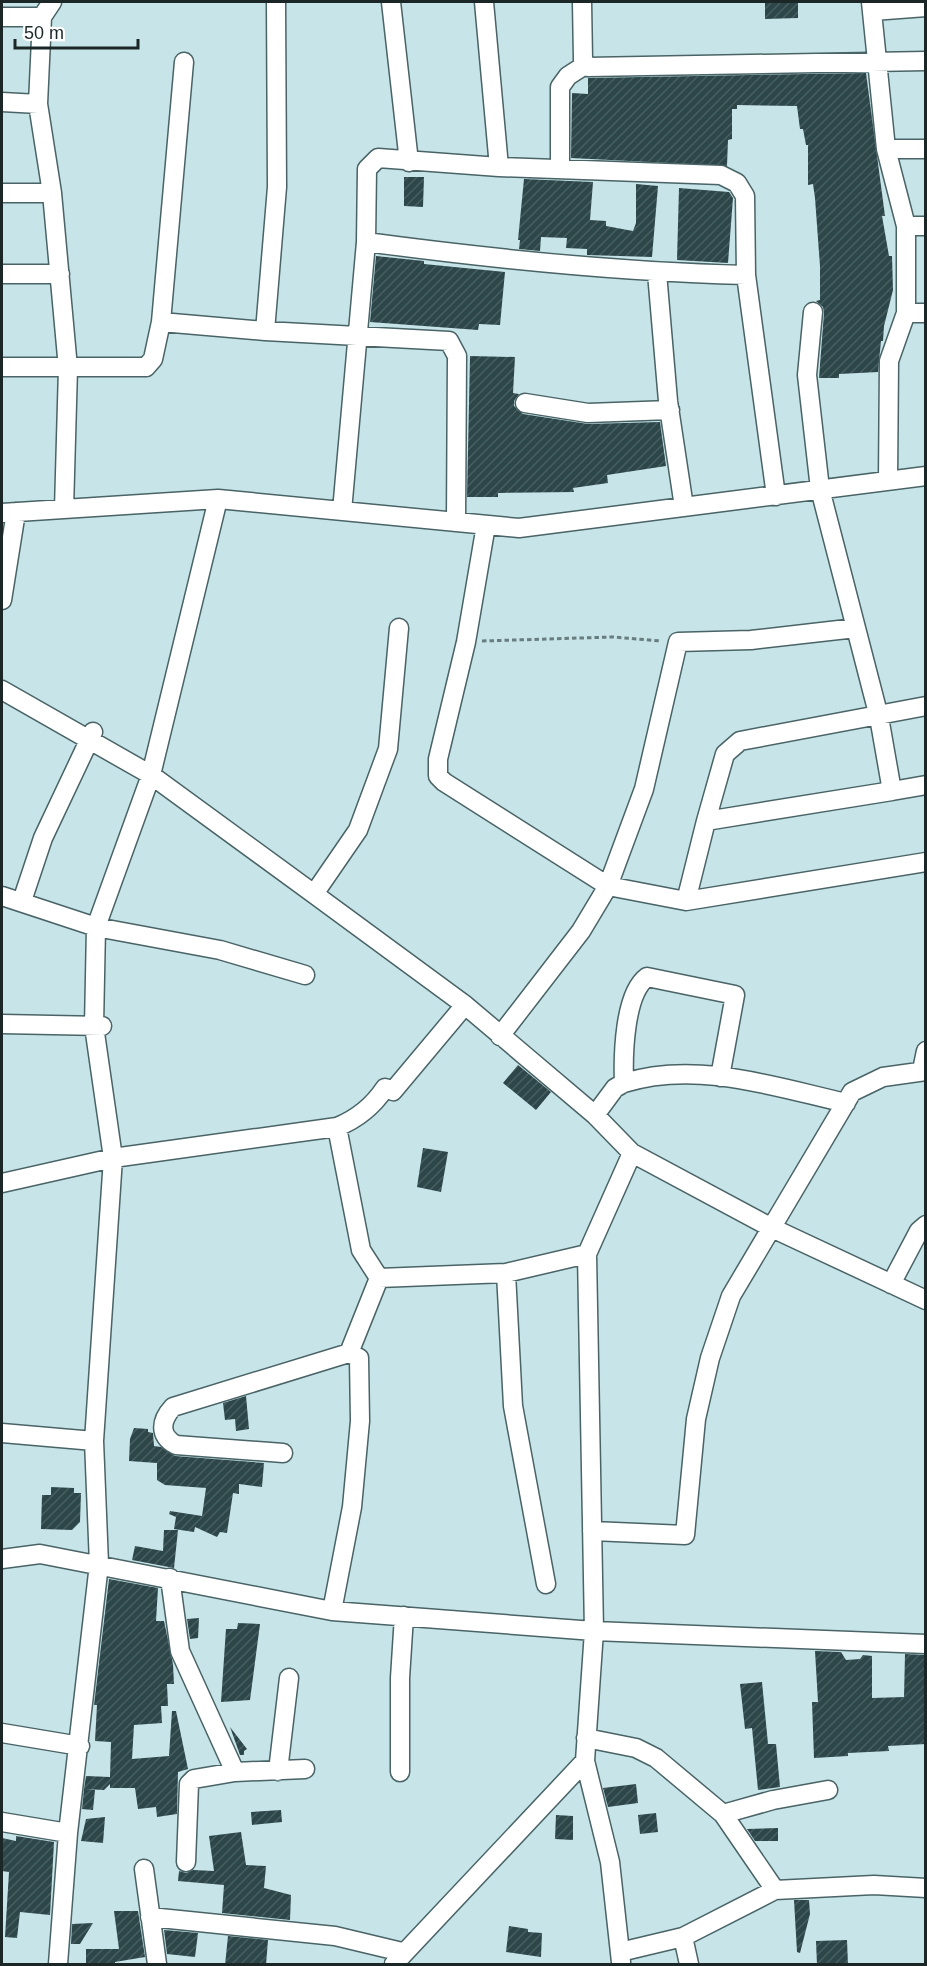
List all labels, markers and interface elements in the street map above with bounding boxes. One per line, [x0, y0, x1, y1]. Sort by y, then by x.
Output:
scale bar [15, 12, 138, 50]
text: 50 m [24, 23, 64, 43]

